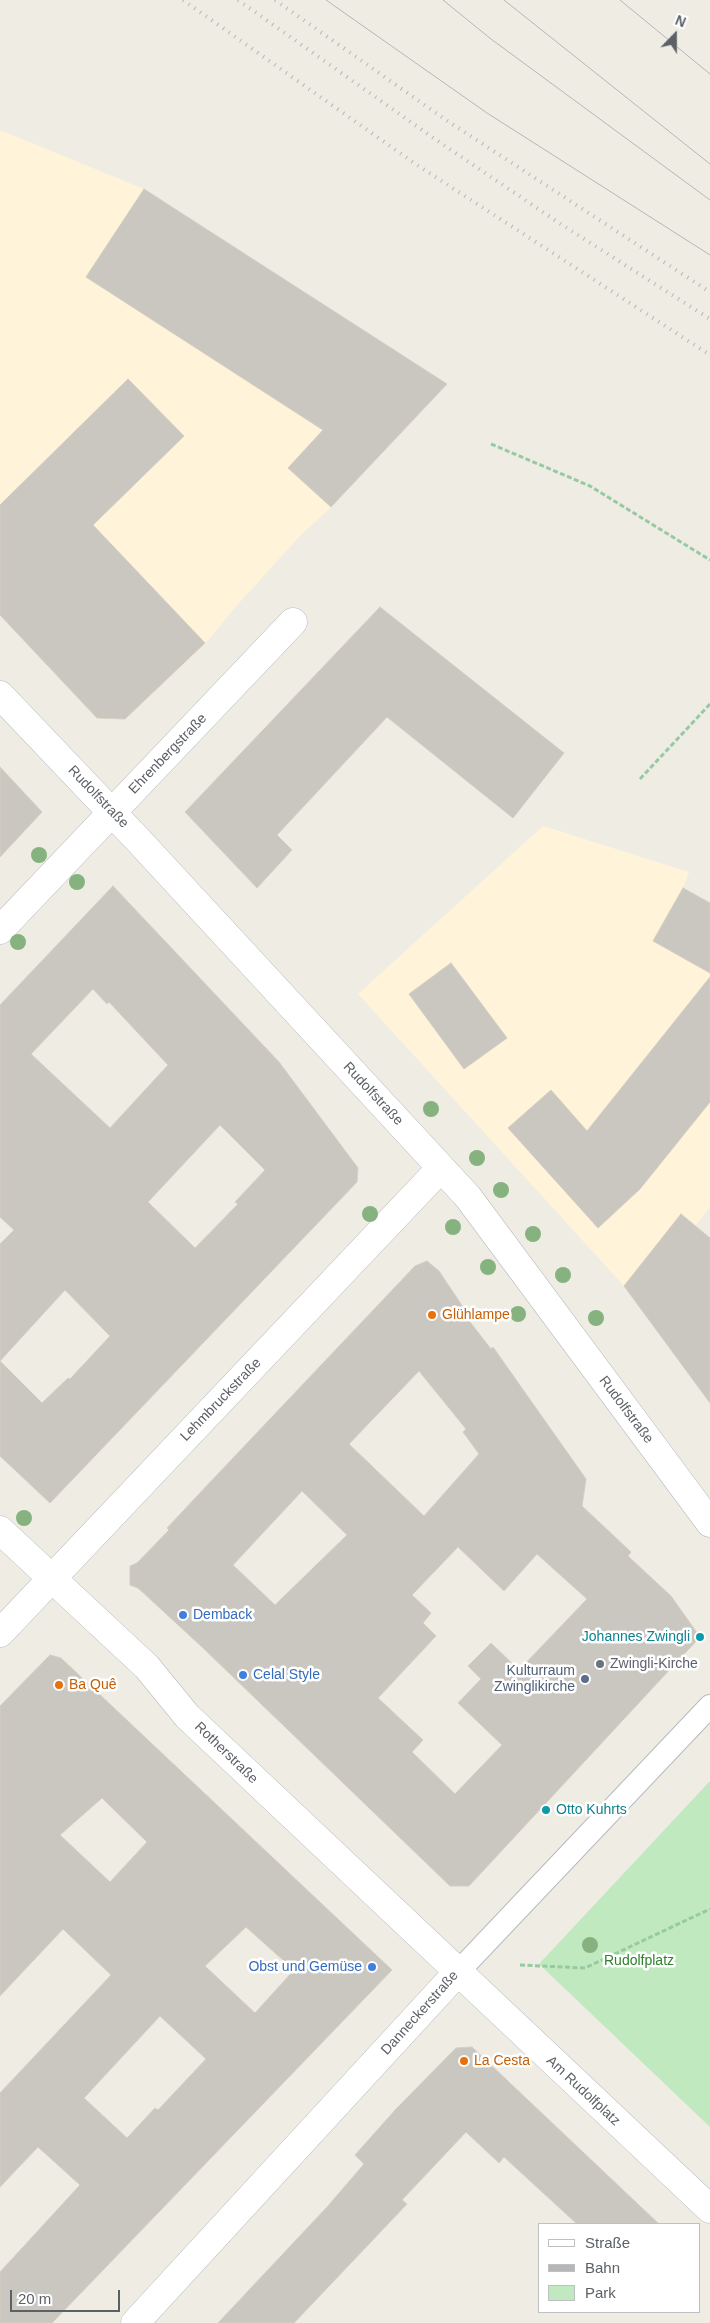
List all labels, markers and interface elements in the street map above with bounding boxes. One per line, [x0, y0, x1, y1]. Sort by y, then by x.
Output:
north arrow [650, 10, 700, 60]
text: N [673, 12, 688, 30]
street label: Ehrenbergstraße [125, 710, 211, 798]
street label: Rudolfstraße [64, 762, 132, 832]
street label: Rudolfstraße [340, 1059, 406, 1129]
place label: Glühlampe [442, 1307, 510, 1323]
marker: Glühlampe [426, 1309, 438, 1321]
street label: Lehmbruckstraße [177, 1355, 265, 1445]
street label: Rudolfstraße [595, 1373, 657, 1447]
place label: Demback [193, 1607, 252, 1623]
marker: Demback [177, 1609, 189, 1621]
place label: Johannes Zwingli [582, 1629, 690, 1645]
marker: Johannes Zwingli [694, 1631, 706, 1643]
place label: Zwingli-Kirche [610, 1656, 698, 1672]
marker: Zwingli-Kirche [594, 1658, 606, 1670]
place label: Kulturraum Zwinglikirche [494, 1663, 575, 1695]
place label: Celal Style [253, 1667, 320, 1683]
marker: Celal Style [237, 1669, 249, 1681]
marker: Kulturraum Zwinglikirche [579, 1673, 591, 1685]
place label: Ba Quê [69, 1677, 116, 1693]
marker: Ba Quê [53, 1679, 65, 1691]
street label: Rotherstraße [191, 1719, 261, 1787]
place label: Otto Kuhrts [556, 1802, 627, 1818]
marker: Otto Kuhrts [540, 1804, 552, 1816]
park label: Rudolfplatz [604, 1953, 674, 1969]
place label: Obst und Gemüse [248, 1959, 362, 1975]
marker: Obst und Gemüse [366, 1961, 378, 1973]
street label: Danneckerstraße [378, 1967, 462, 2059]
street label: Am Rudolfplatz [543, 2052, 623, 2130]
place label: La Cesta [474, 2053, 530, 2069]
marker: La Cesta [458, 2055, 470, 2067]
legend [538, 2223, 700, 2313]
text: Straße [585, 2234, 630, 2251]
text: Bahn [585, 2259, 620, 2276]
scale bar [12, 2280, 122, 2312]
text: Park [585, 2284, 616, 2301]
text: 20 m [18, 2290, 51, 2307]

